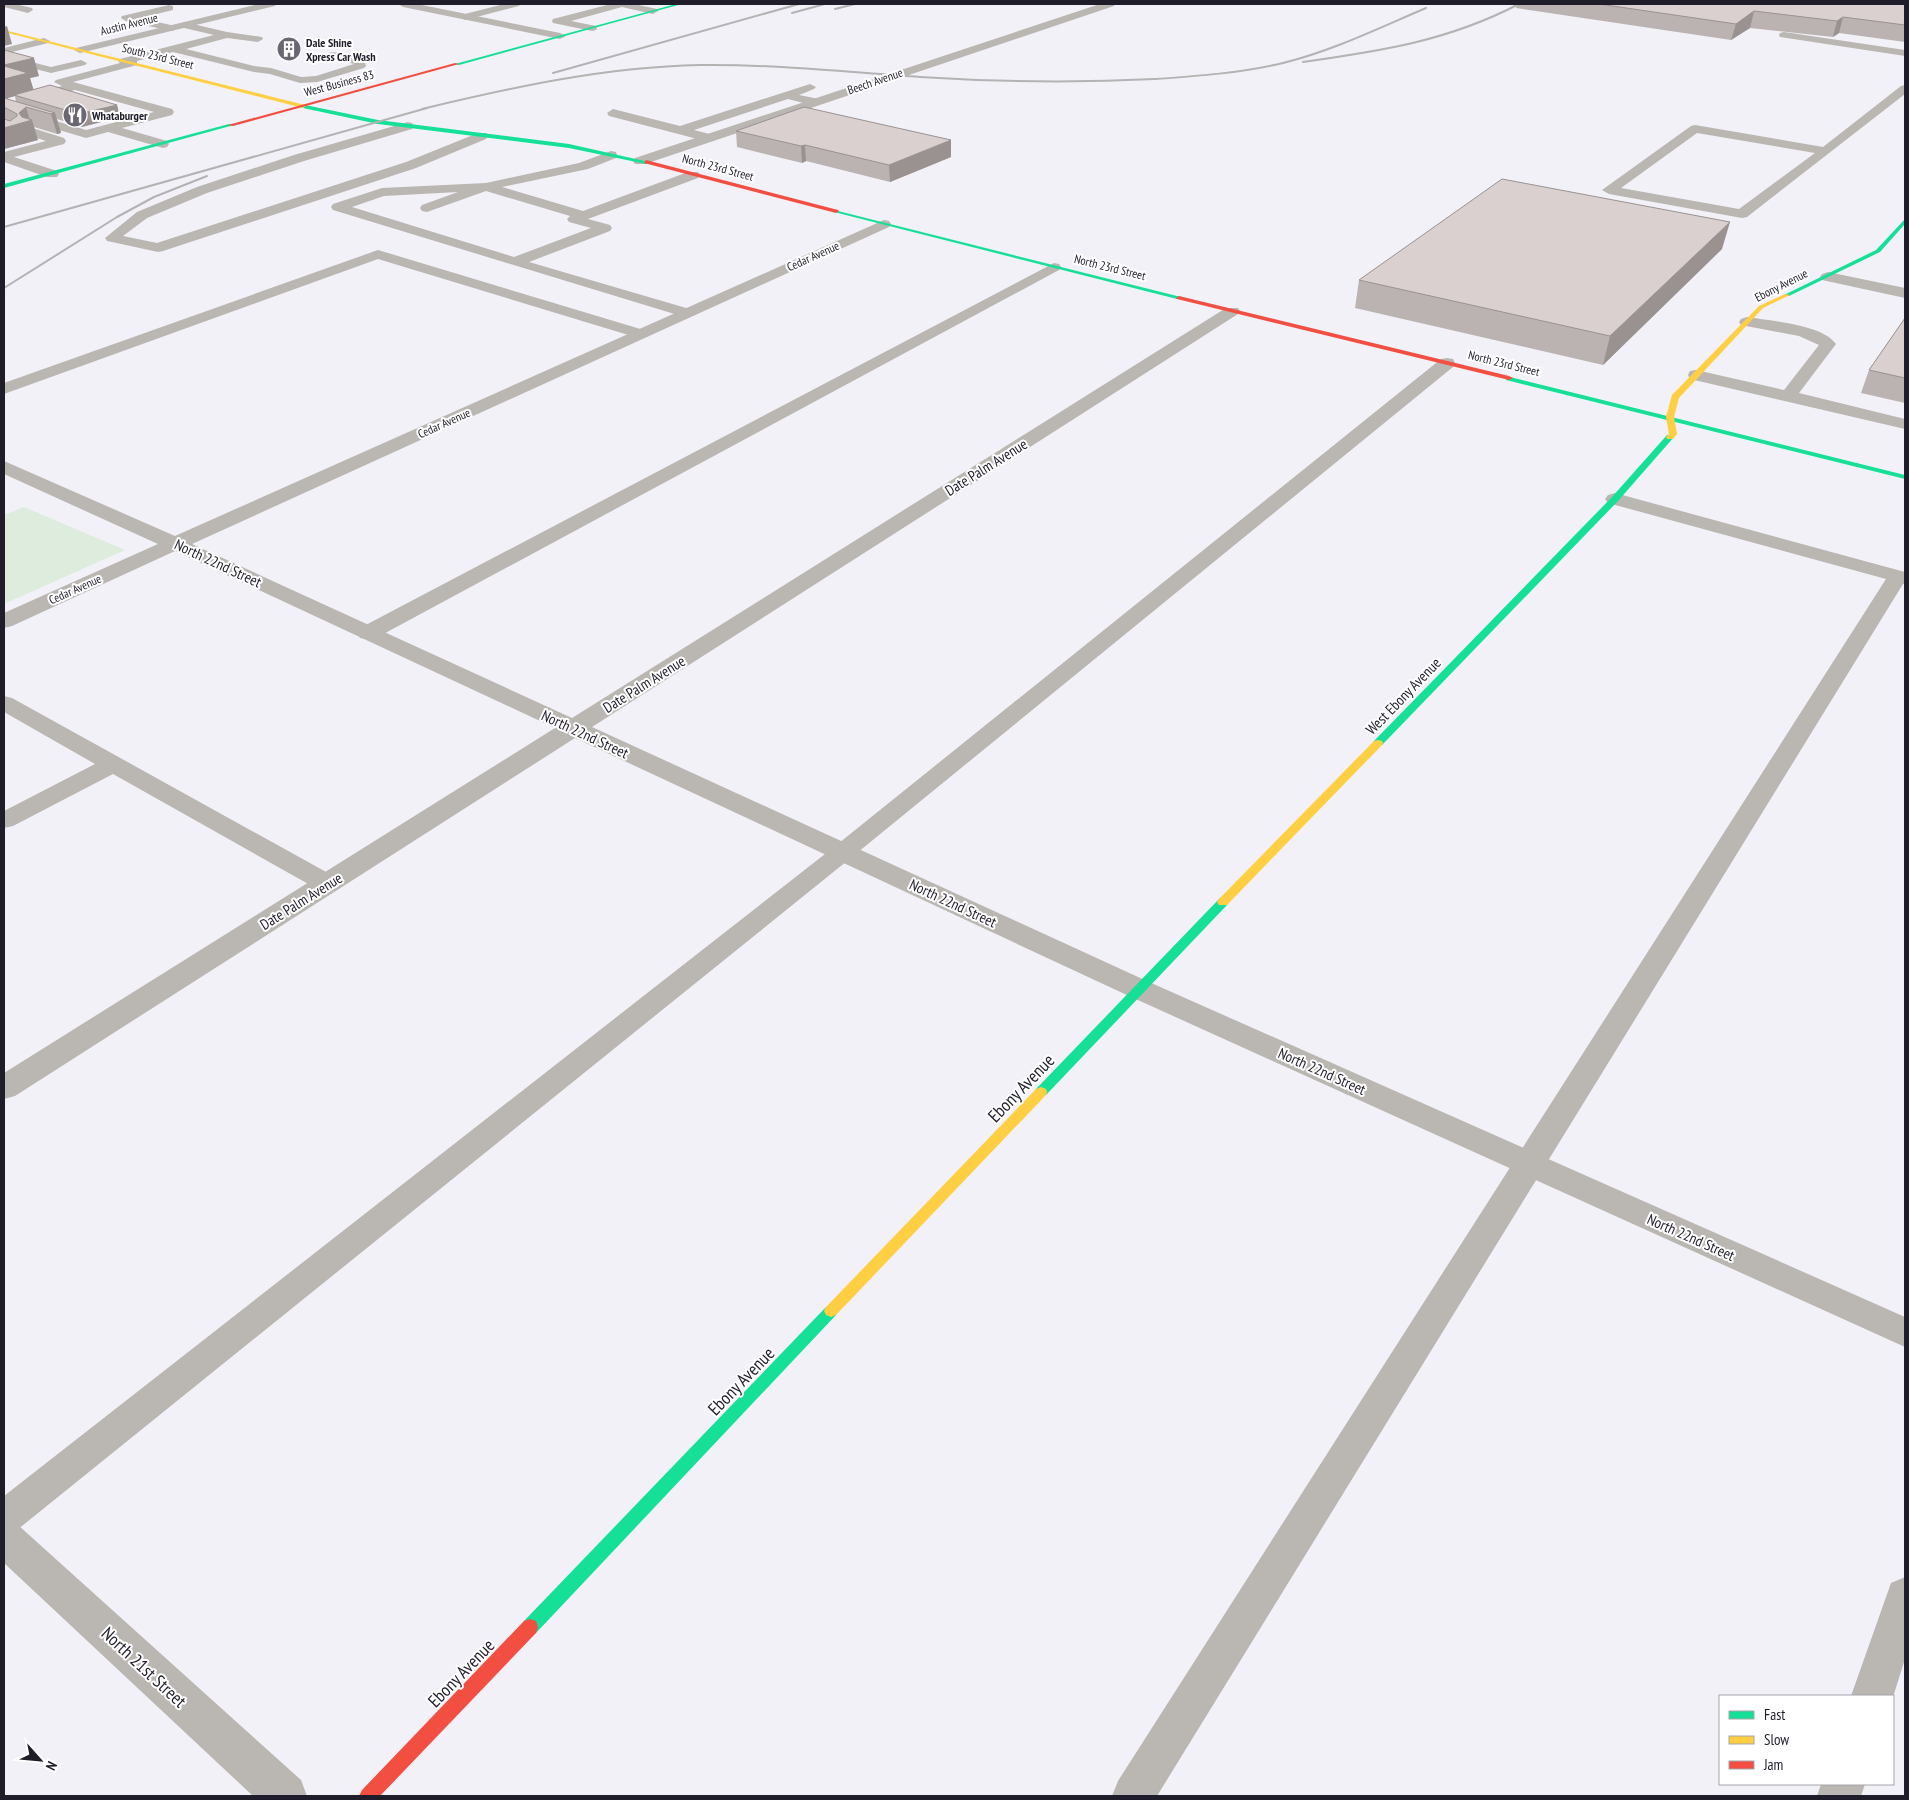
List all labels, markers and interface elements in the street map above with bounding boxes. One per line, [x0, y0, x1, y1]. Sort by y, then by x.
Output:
street label: Austin Avenue [99, 10, 159, 38]
place label: Dale Shine Xpress Car Wash [306, 35, 376, 64]
building icon: Dale Shine Xpress Car Wash [276, 36, 302, 62]
street label: South 23rd Street [121, 40, 196, 72]
street label: Beech Avenue [845, 65, 905, 97]
street label: West Business 83 [302, 66, 376, 100]
restaurant icon: Whataburger [62, 102, 88, 128]
place label: Whataburger [91, 108, 148, 123]
street label: North 23rd Street [681, 150, 756, 184]
street label: Cedar Avenue [784, 238, 842, 274]
street label: North 23rd Street [1073, 251, 1148, 283]
street label: Ebony Avenue [1752, 265, 1810, 305]
street label: North 23rd Street [1467, 347, 1542, 379]
street label: Cedar Avenue [415, 405, 473, 441]
street label: Date Palm Avenue [941, 434, 1031, 500]
street label: North 22nd Street [172, 535, 264, 591]
street label: Cedar Avenue [46, 571, 104, 607]
street label: Date Palm Avenue [599, 651, 689, 717]
street label: West Ebony Avenue [1361, 653, 1445, 739]
street label: North 22nd Street [539, 706, 631, 762]
street label: Date Palm Avenue [256, 868, 346, 934]
street label: North 22nd Street [907, 875, 999, 931]
street label: North 22nd Street [1275, 1043, 1369, 1099]
street label: Ebony Avenue [983, 1049, 1059, 1127]
street label: North 22nd Street [1644, 1209, 1738, 1265]
street label: Ebony Avenue [703, 1342, 779, 1420]
street label: North 21st Street [97, 1622, 191, 1712]
street label: Ebony Avenue [423, 1634, 499, 1712]
legend [1719, 1695, 1894, 1785]
text: Fast [1764, 1705, 1785, 1724]
text: Slow [1764, 1730, 1789, 1749]
north arrow [15, 1735, 65, 1785]
text: Jam [1763, 1755, 1783, 1774]
text: N [42, 1758, 61, 1773]

